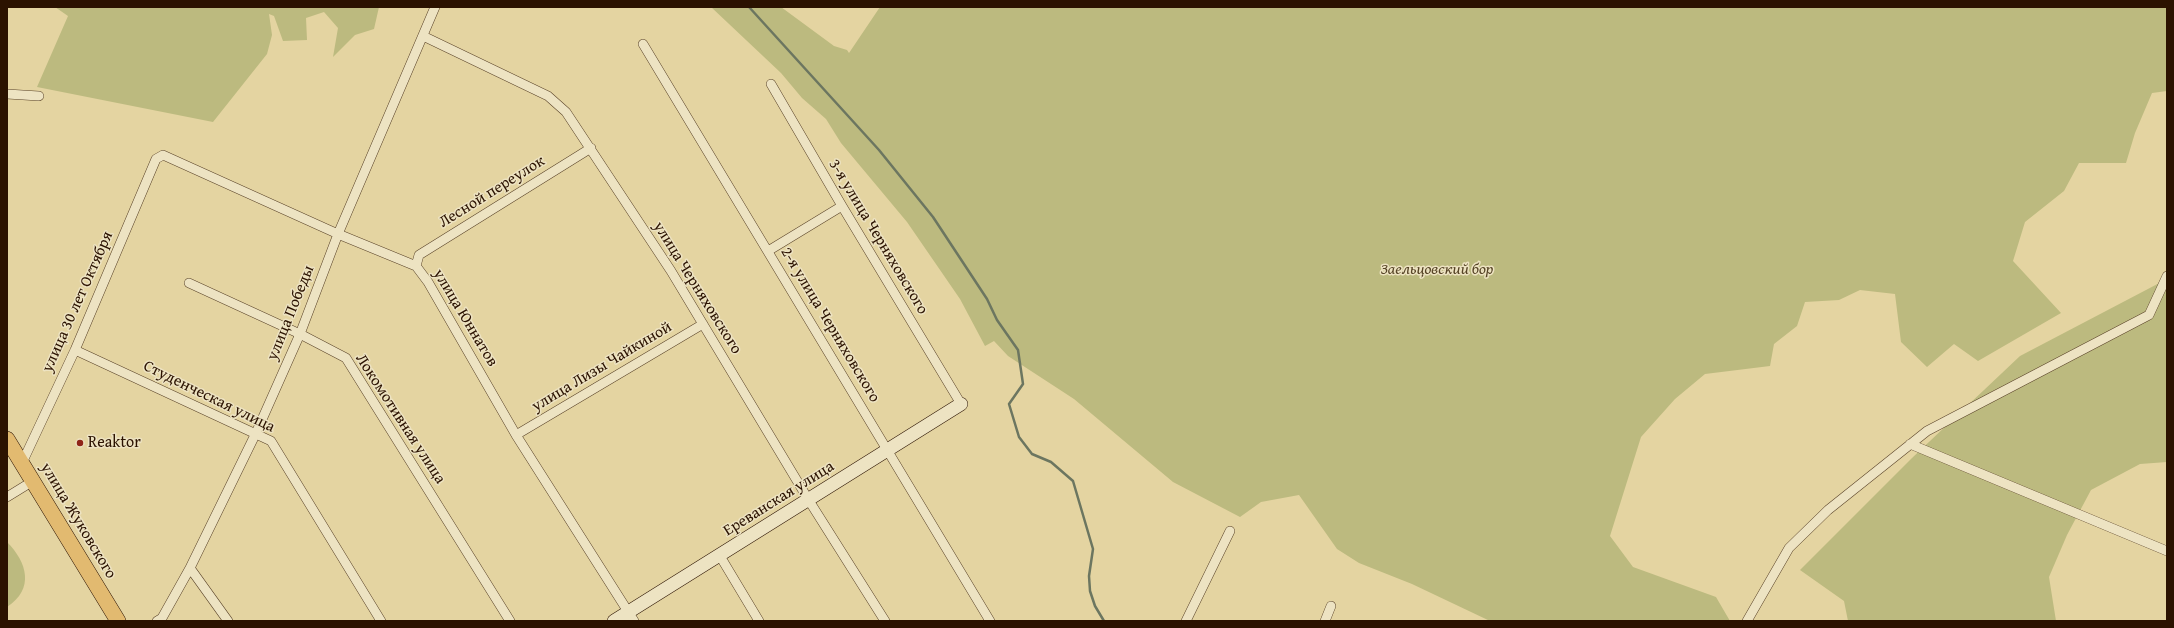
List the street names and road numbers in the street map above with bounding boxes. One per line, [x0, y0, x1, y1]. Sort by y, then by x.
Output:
street label: Лесной переулок [435, 152, 549, 232]
street label: 3-я улица Черняховского [824, 156, 932, 318]
street label: улица Черняховского [648, 218, 746, 358]
street label: улица 30 лет Октября [38, 229, 118, 375]
street label: 2-я улица Черняховского [776, 244, 884, 406]
street label: улица Победы [263, 263, 319, 363]
street label: улица Юннатов [428, 266, 502, 370]
street label: улица Лизы Чайкиной [529, 318, 675, 416]
street label: Локомотивная улица [351, 350, 449, 488]
street label: Студенческая улица [140, 357, 278, 437]
street label: Ереванская улица [720, 457, 838, 541]
street label: улица Жуковского [36, 459, 120, 583]

